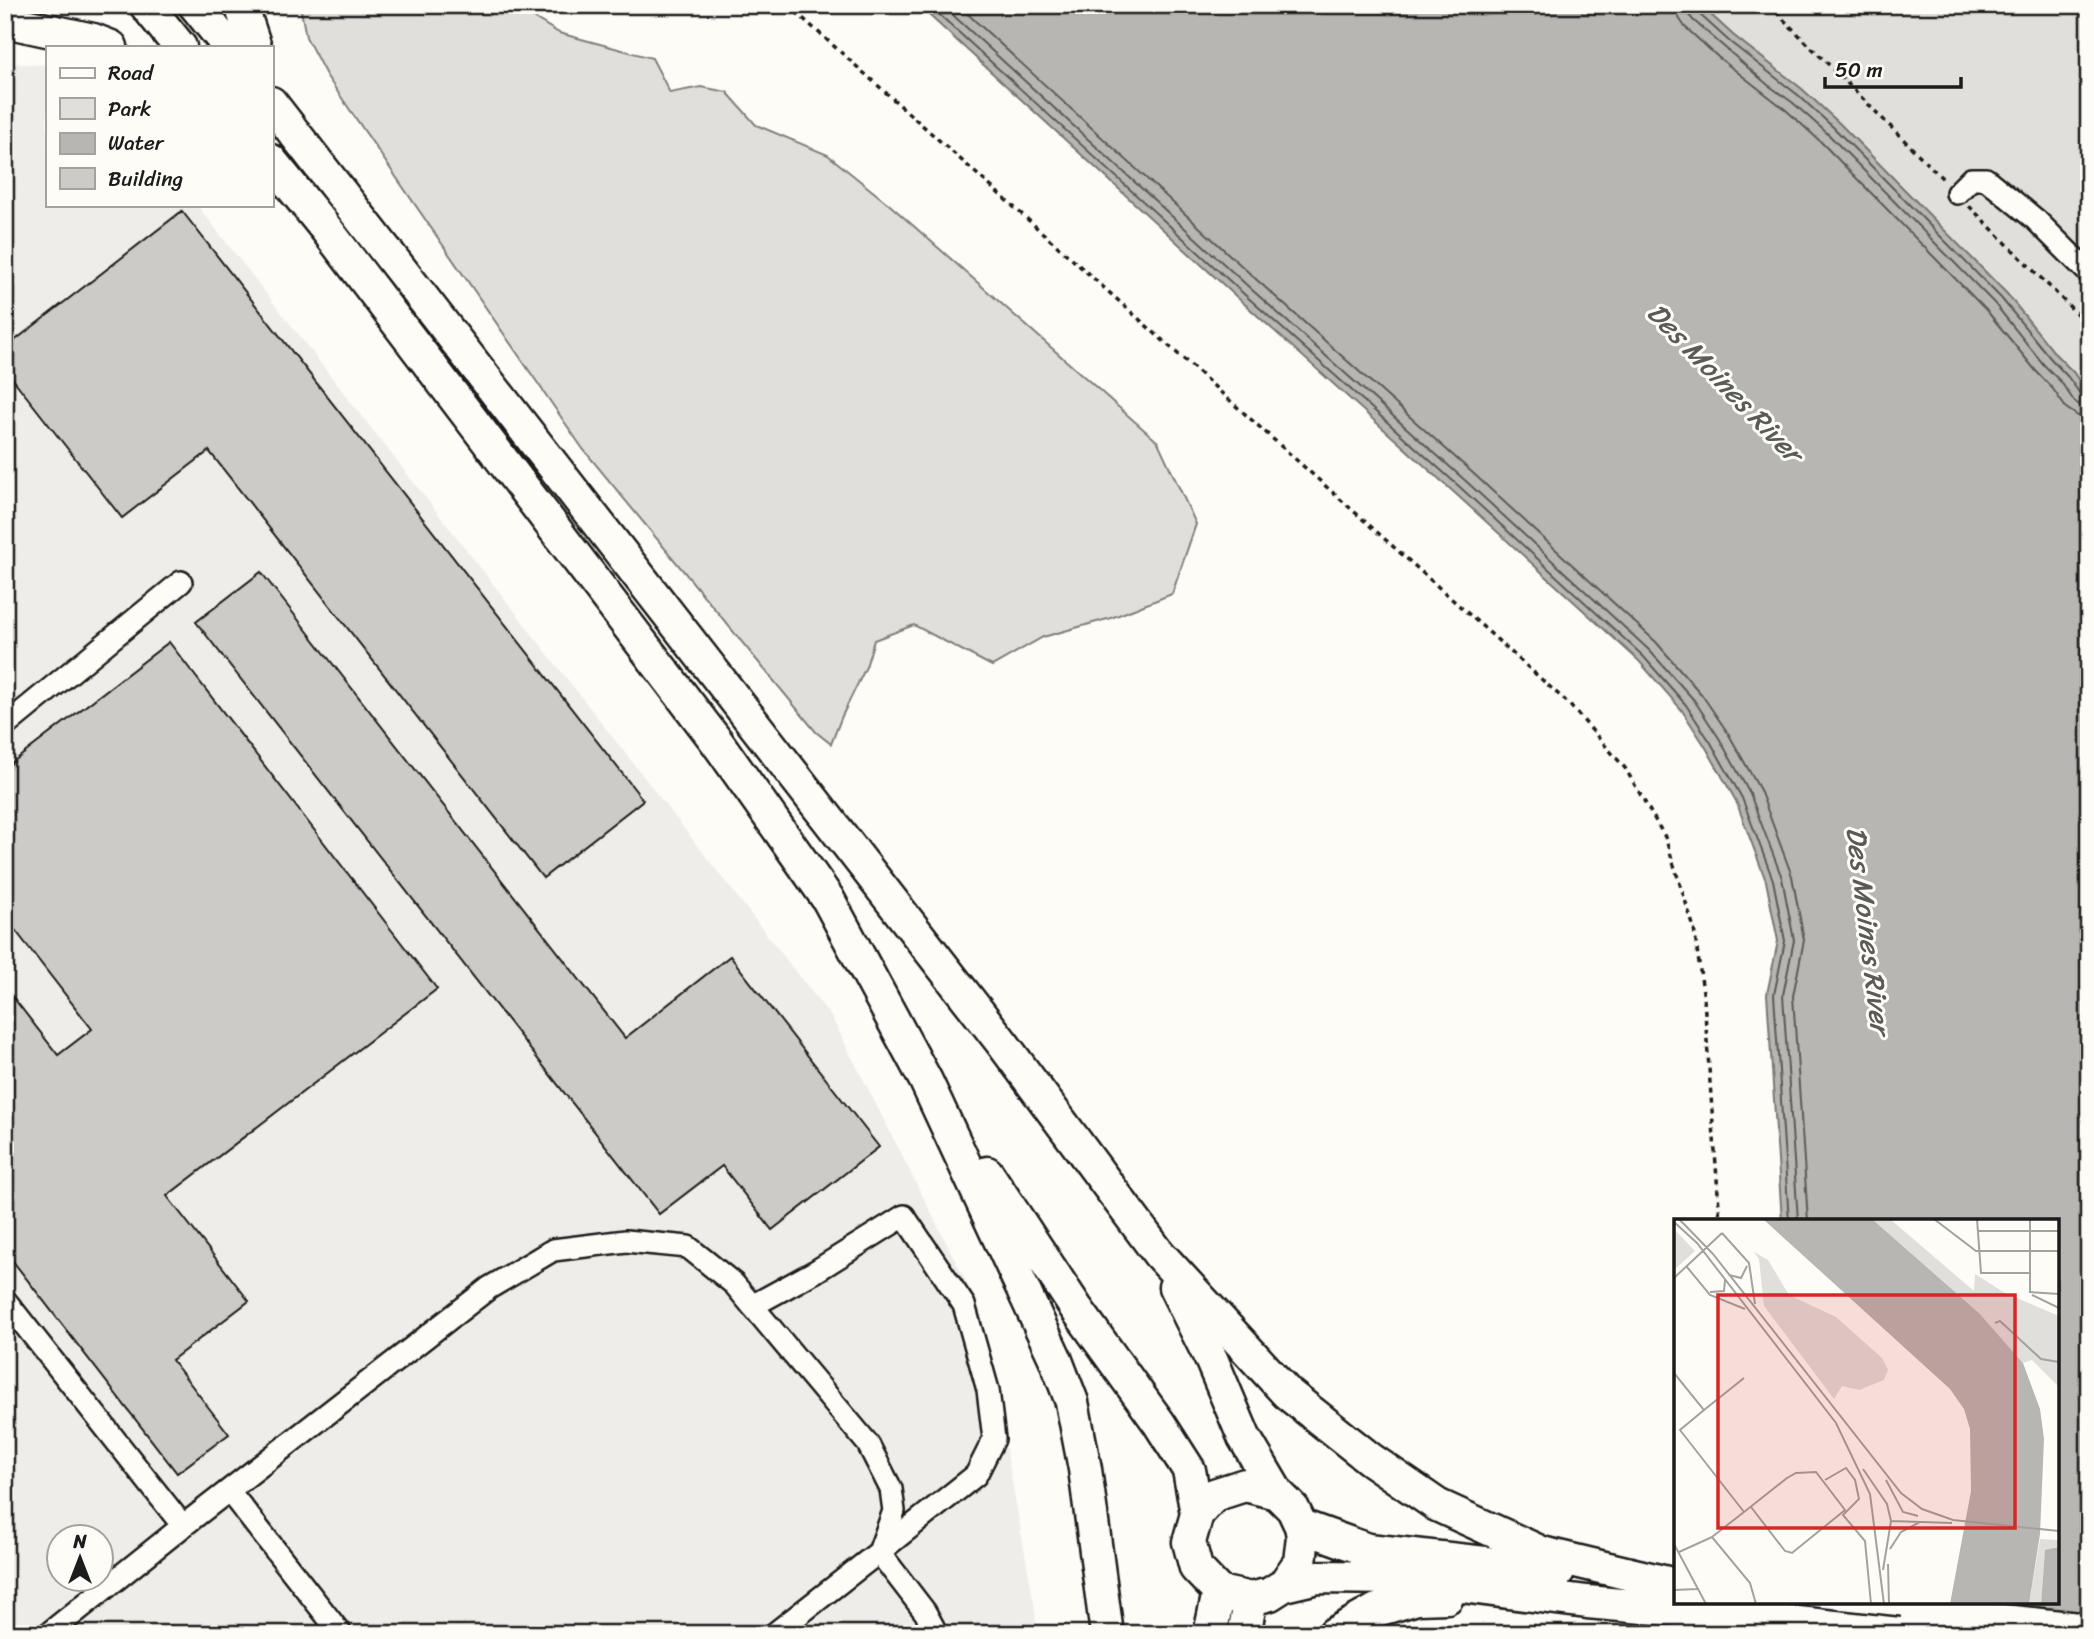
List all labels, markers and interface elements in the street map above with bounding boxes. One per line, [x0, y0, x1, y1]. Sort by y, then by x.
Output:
legend [46, 46, 273, 206]
scale bar [1825, 46, 1961, 90]
text: 50 m [1835, 51, 1883, 89]
text: Road [108, 54, 155, 92]
text: Park [108, 90, 151, 128]
text: Water [108, 124, 165, 162]
text: Building [108, 160, 184, 198]
water label: Des Moines River [1635, 290, 1818, 478]
water label: Des Moines River [1832, 824, 1906, 1042]
inset map [1674, 1219, 2059, 1604]
north arrow [46, 1524, 116, 1594]
text: N [72, 1525, 87, 1558]

